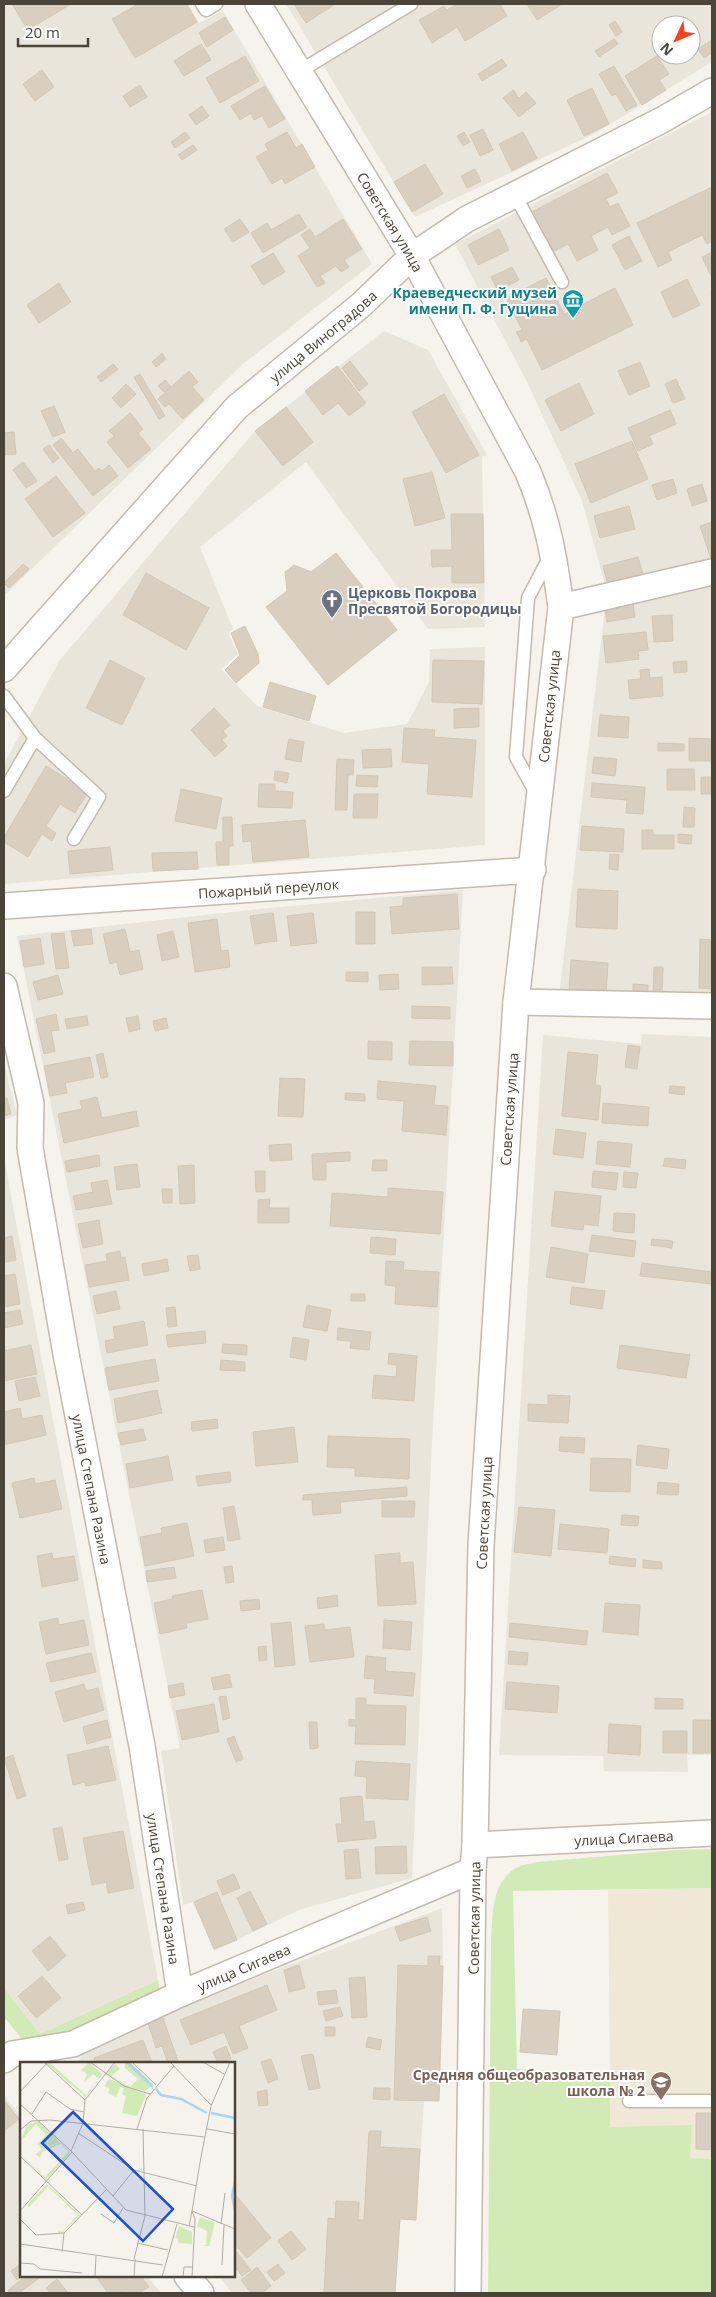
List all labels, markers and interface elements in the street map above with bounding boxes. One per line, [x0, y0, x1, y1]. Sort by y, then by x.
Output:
scale bar [18, 15, 88, 47]
north arrow [651, 15, 701, 65]
text: 20 m [25, 22, 60, 42]
text: N [655, 39, 677, 60]
street label: Советская улица [353, 168, 428, 275]
place label: Краеведческий музей имени П. Ф. Гущина [393, 283, 557, 318]
street label: улица Виноградова [265, 286, 380, 386]
museum icon: Краеведческий музей имени П. Ф. Гущина [561, 288, 585, 319]
place label: Церковь Покрова Пресвятой Богородицы [348, 583, 521, 618]
church icon: Церковь Покрова Пресвятой Богородицы [320, 588, 344, 619]
street label: Советская улица [534, 649, 564, 763]
street label: Пожарный переулок [197, 874, 340, 902]
street label: Советская улица [496, 1052, 522, 1166]
street label: улица Степана Разина [68, 1413, 116, 1566]
street label: Советская улица [472, 1456, 496, 1570]
street label: улица Степана Разина [143, 1812, 185, 1966]
street label: улица Сигаева [574, 1825, 674, 1849]
street label: Советская улица [464, 1861, 484, 1975]
street label: улица Сигаева [194, 1939, 293, 1995]
inset map [20, 2062, 235, 2277]
place label: Средняя общеобразовательная школа № 2 [413, 2065, 645, 2100]
school or university icon: Средняя общеобразовательная школа № 2 [649, 2070, 673, 2101]

